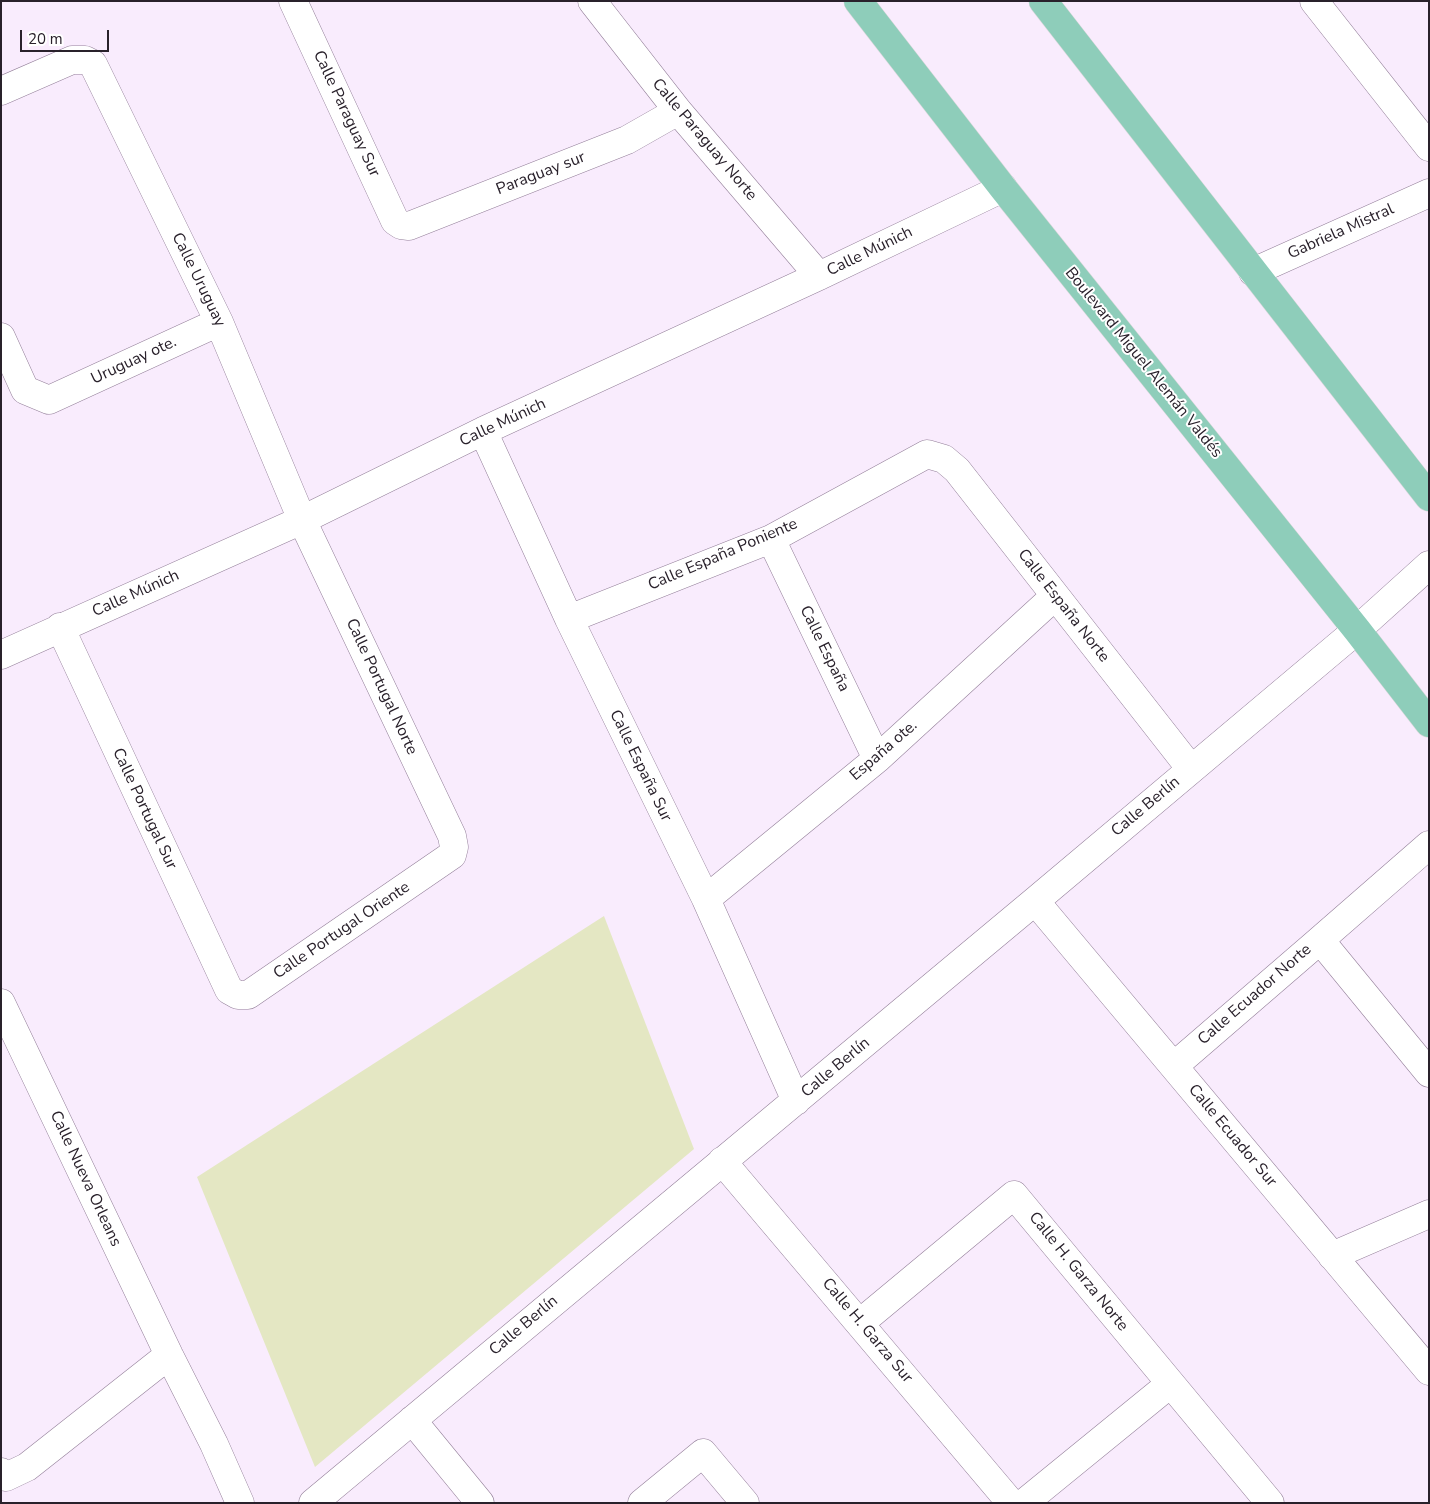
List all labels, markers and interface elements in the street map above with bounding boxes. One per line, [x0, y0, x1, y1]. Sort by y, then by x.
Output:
scale bar [22, 20, 111, 52]
text: 20 m [28, 29, 63, 49]
street label: Calle Paraguay Sur [308, 48, 384, 180]
street label: Calle Paraguay Norte [647, 75, 761, 205]
street label: Paraguay sur [494, 148, 588, 200]
street label: Gabriela Mistral [1285, 200, 1397, 264]
street label: Calle Múnich [824, 223, 916, 281]
street label: Calle Uruguay [167, 230, 229, 330]
street label: Boulevard Miguel Alemán Valdés [1060, 264, 1226, 462]
street label: Uruguay ote. [88, 333, 180, 389]
street label: Calle Múnich [457, 395, 549, 451]
street label: Calle España Poniente [645, 515, 801, 595]
street label: Calle España Norte [1013, 546, 1113, 666]
street label: Calle Múnich [90, 566, 182, 622]
street label: Calle España [795, 603, 853, 695]
street label: Calle Portugal Norte [341, 616, 421, 758]
street label: Calle España Sur [605, 707, 675, 825]
street label: España ote. [846, 717, 922, 785]
street label: Calle Portugal Sur [107, 745, 181, 873]
street label: Calle Berlín [1108, 773, 1184, 841]
street label: Calle Portugal Oriente [270, 878, 414, 984]
street label: Calle Ecuador Norte [1194, 940, 1316, 1050]
street label: Calle Berlín [798, 1034, 874, 1102]
street label: Calle Ecuador Sur [1184, 1081, 1280, 1191]
street label: Calle Nueva Orleans [45, 1108, 125, 1250]
street label: Calle H. Garza Norte [1024, 1209, 1132, 1335]
street label: Calle H. Garza Sur [817, 1275, 917, 1387]
street label: Calle Berlín [486, 1292, 562, 1360]

